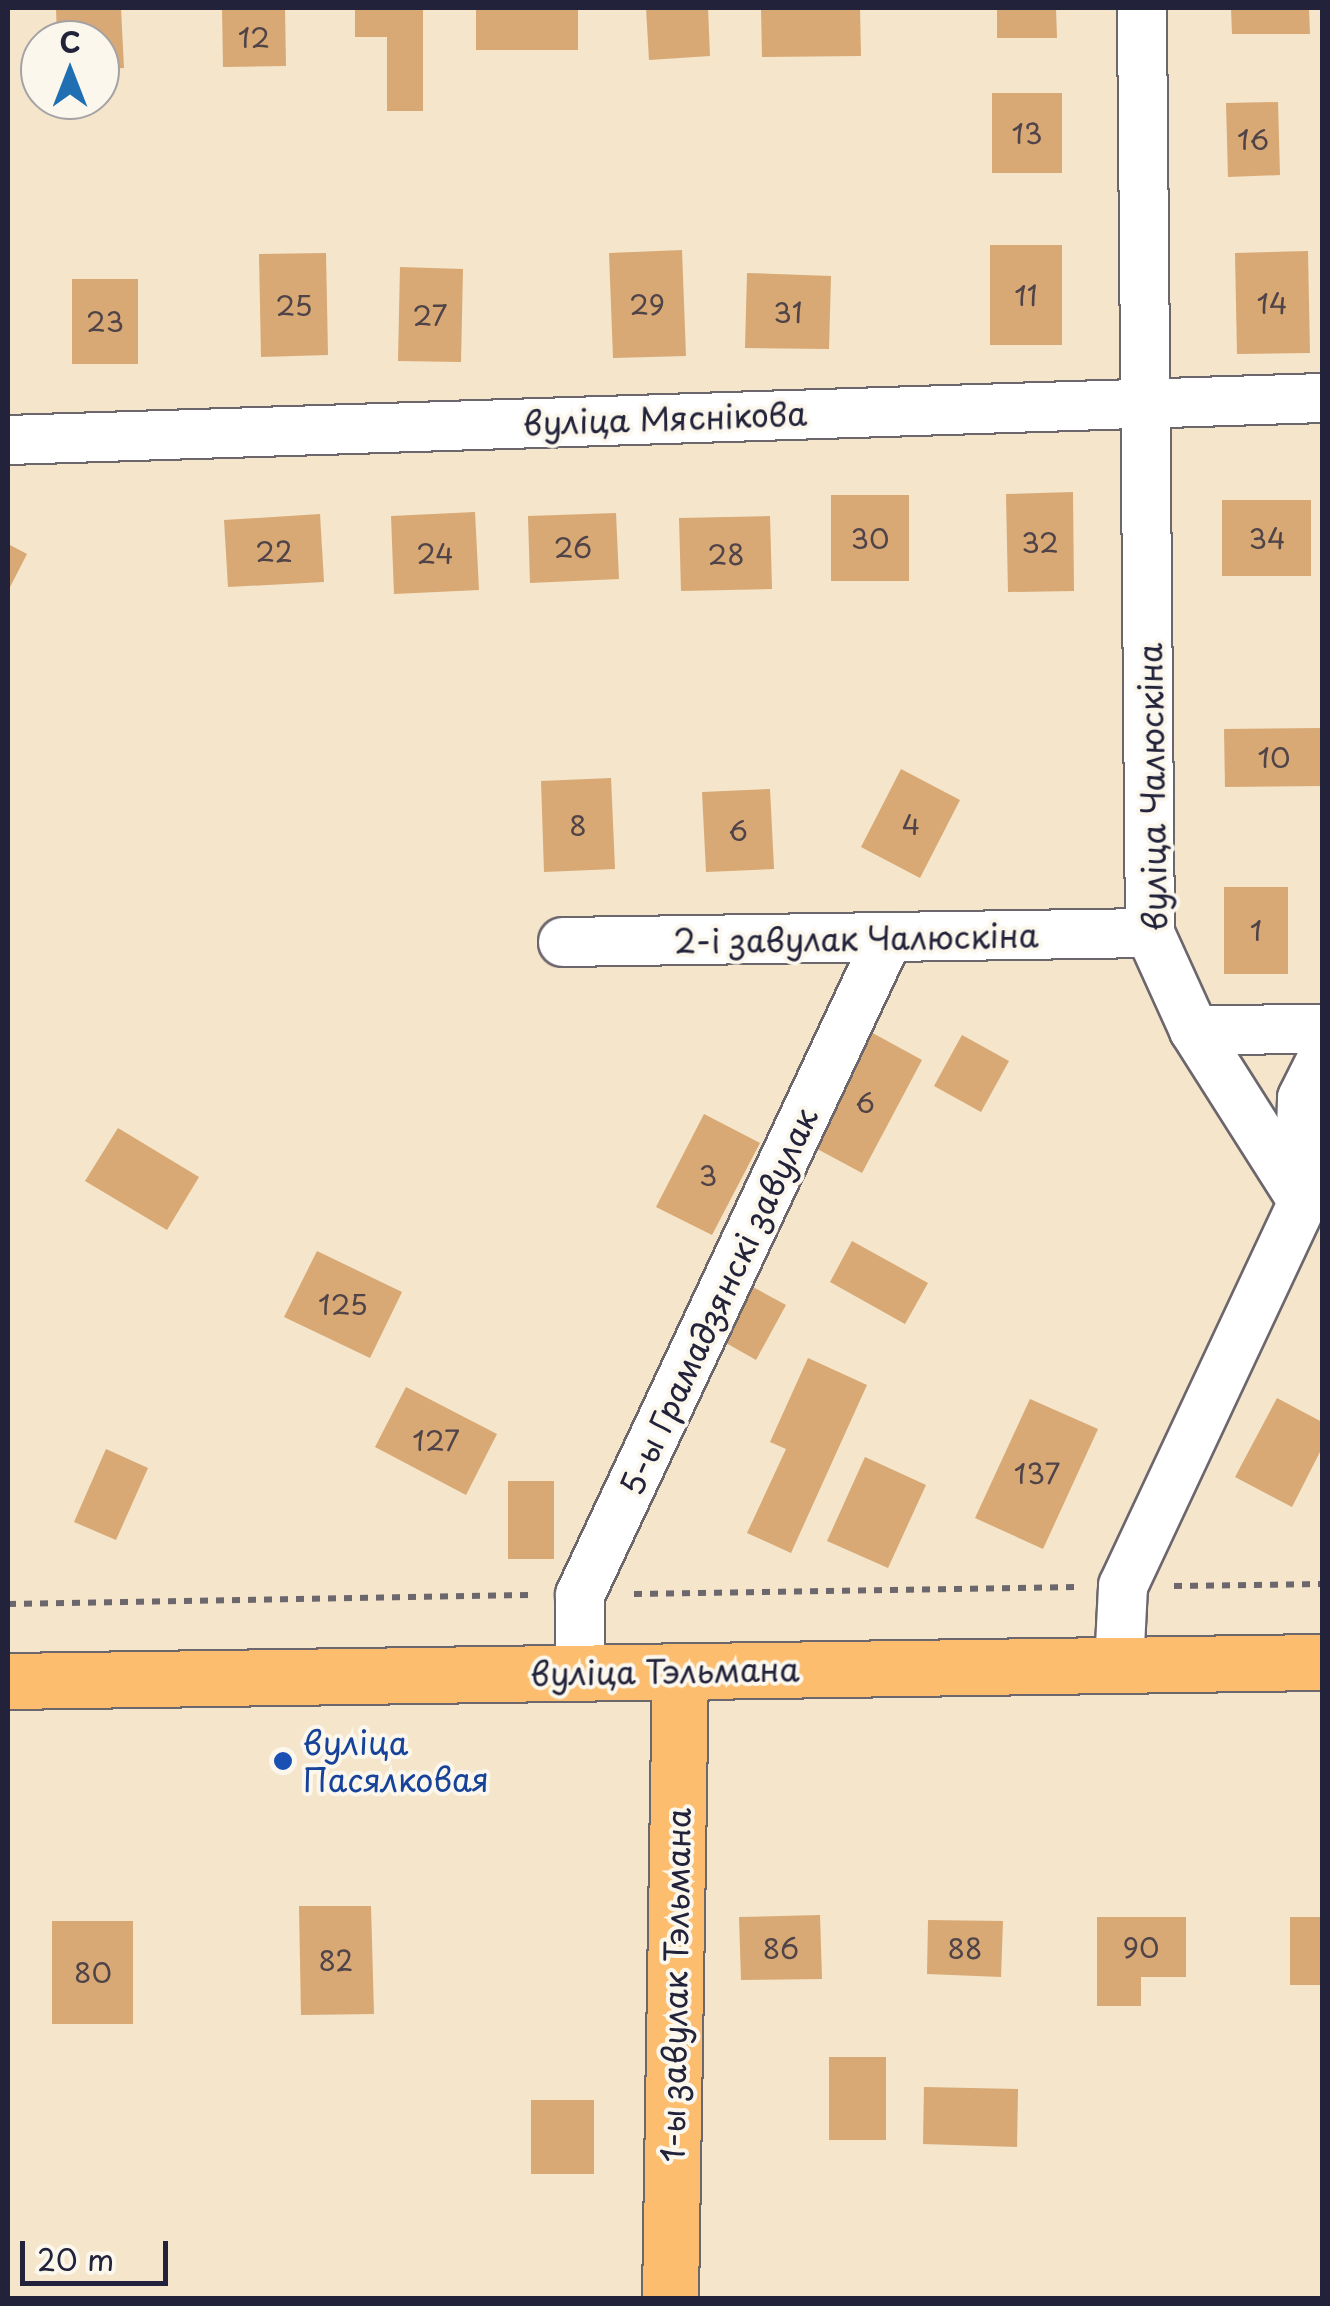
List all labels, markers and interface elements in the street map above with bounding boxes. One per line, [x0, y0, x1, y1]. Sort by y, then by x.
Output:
north arrow [20, 20, 120, 120]
text: С [59, 20, 81, 63]
house number: 12 [238, 20, 270, 54]
house number: 13 [1011, 116, 1043, 150]
house number: 16 [1237, 122, 1269, 156]
house number: 11 [1014, 278, 1038, 312]
house number: 14 [1256, 286, 1288, 320]
house number: 29 [629, 287, 665, 321]
house number: 25 [275, 288, 313, 322]
house number: 31 [773, 295, 803, 329]
house number: 27 [413, 298, 447, 332]
house number: 23 [86, 304, 124, 338]
street label: вуліца Мяснікова [523, 394, 807, 442]
house number: 30 [851, 521, 889, 555]
house number: 34 [1248, 521, 1286, 555]
house number: 32 [1021, 525, 1059, 559]
house number: 26 [554, 530, 592, 564]
house number: 22 [255, 534, 293, 568]
house number: 24 [416, 536, 454, 570]
house number: 28 [707, 537, 745, 571]
street label: вуліца Чалюскіна [1130, 643, 1174, 931]
house number: 10 [1257, 740, 1291, 774]
house number: 4 [902, 807, 920, 841]
house number: 8 [569, 808, 587, 842]
house number: 6 [728, 813, 748, 847]
house number: 1 [1250, 913, 1262, 947]
street label: 2-і завулак Чалюскіна [671, 916, 1041, 960]
house number: 6 [855, 1085, 875, 1119]
street label: 5-ы Грамадзянскі завулак [611, 1100, 825, 1502]
house number: 3 [699, 1158, 717, 1192]
house number: 125 [318, 1287, 368, 1321]
house number: 127 [412, 1423, 460, 1457]
house number: 137 [1014, 1456, 1060, 1490]
street label: вуліца Тэльмана [530, 1649, 800, 1693]
place label: вуліца Пасялковая [303, 1724, 489, 1799]
marker: вуліца Пасялковая [272, 1750, 294, 1772]
street label: 1-ы завулак Тэльмана [653, 1805, 697, 2165]
house number: 90 [1123, 1930, 1159, 1964]
house number: 86 [763, 1931, 799, 1965]
house number: 88 [948, 1931, 982, 1965]
house number: 82 [319, 1943, 353, 1977]
house number: 80 [74, 1955, 112, 1989]
scale bar [25, 2221, 172, 2283]
text: 20 m [37, 2236, 114, 2281]

